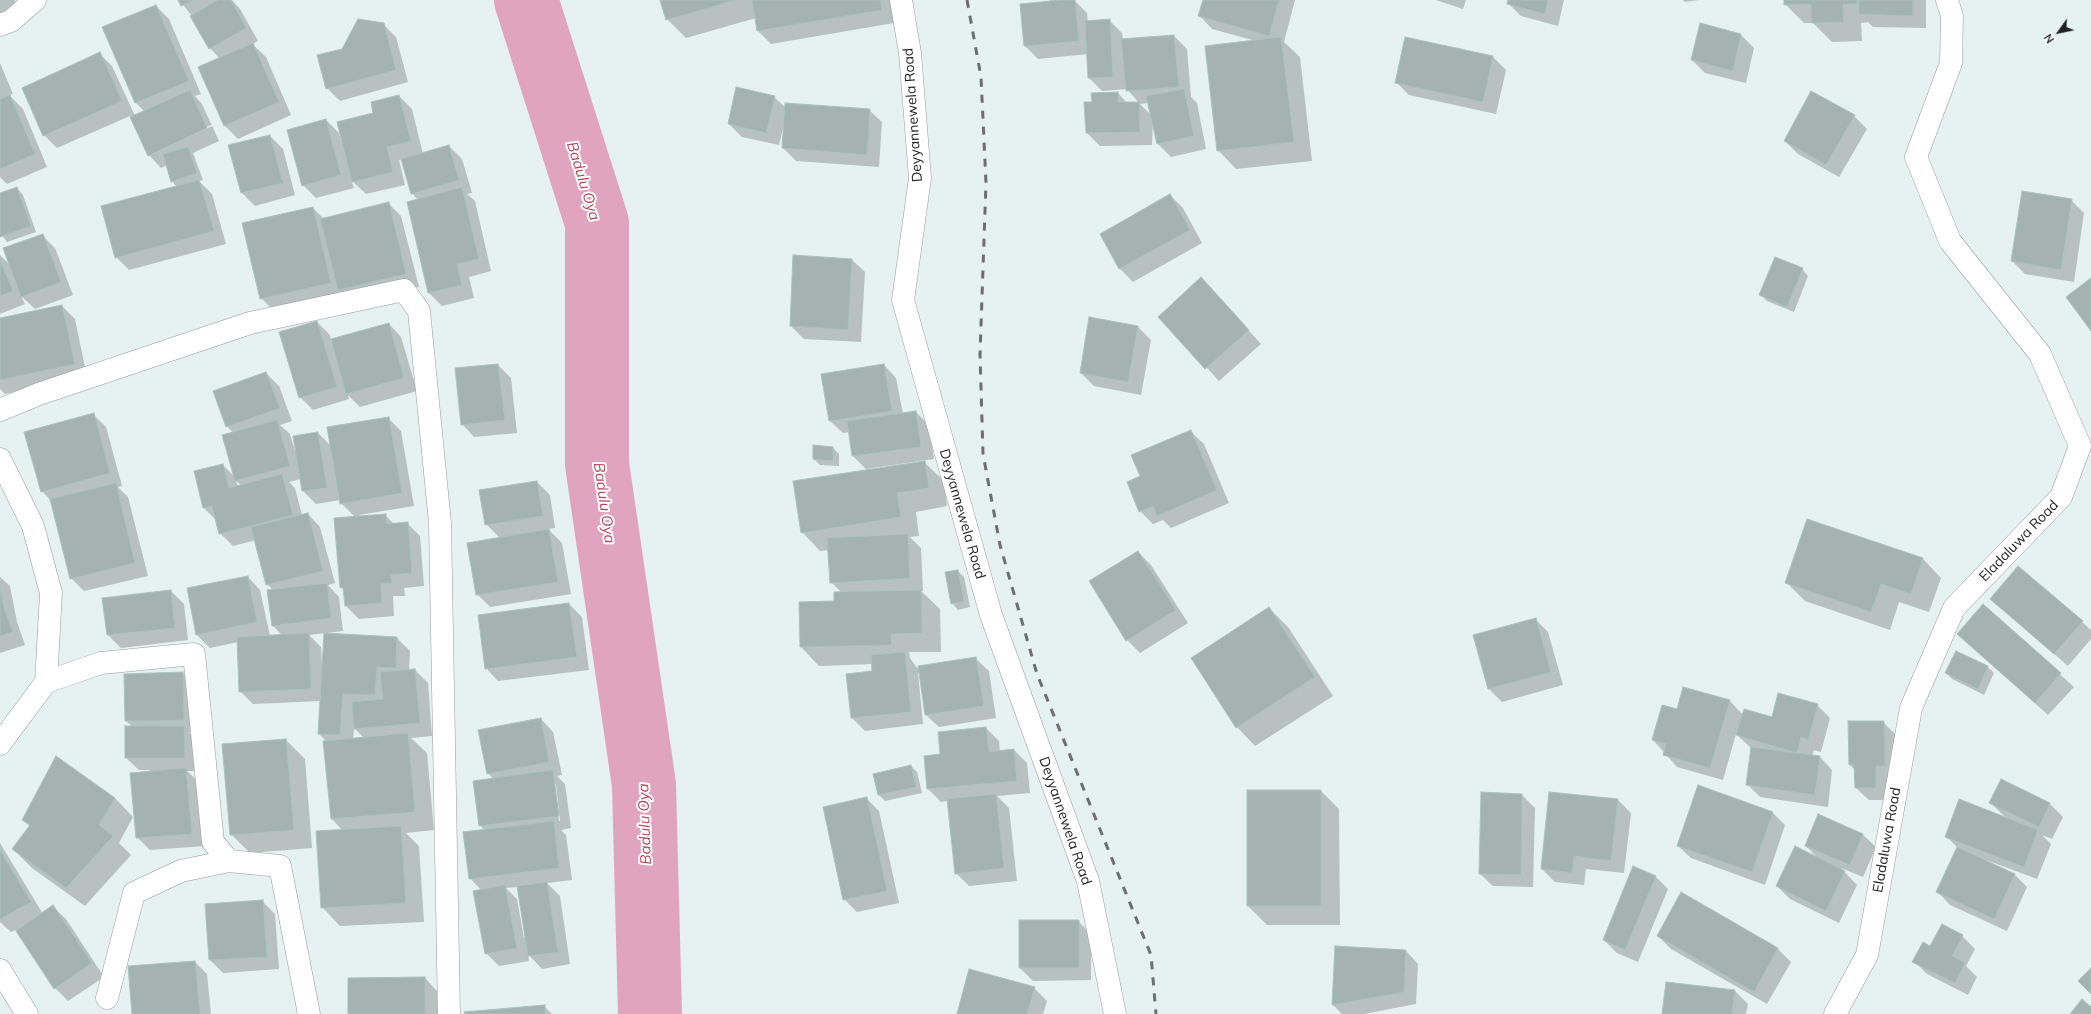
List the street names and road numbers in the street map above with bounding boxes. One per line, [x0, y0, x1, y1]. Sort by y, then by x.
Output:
street label: Deyyannewela Road [900, 47, 926, 183]
street label: Deyyannewela Road [935, 447, 989, 581]
street label: Eladaluwa Road [1976, 497, 2062, 585]
street label: Deyyannewela Road [1035, 755, 1095, 887]
street label: Eladaluwa Road [1869, 786, 1905, 894]

